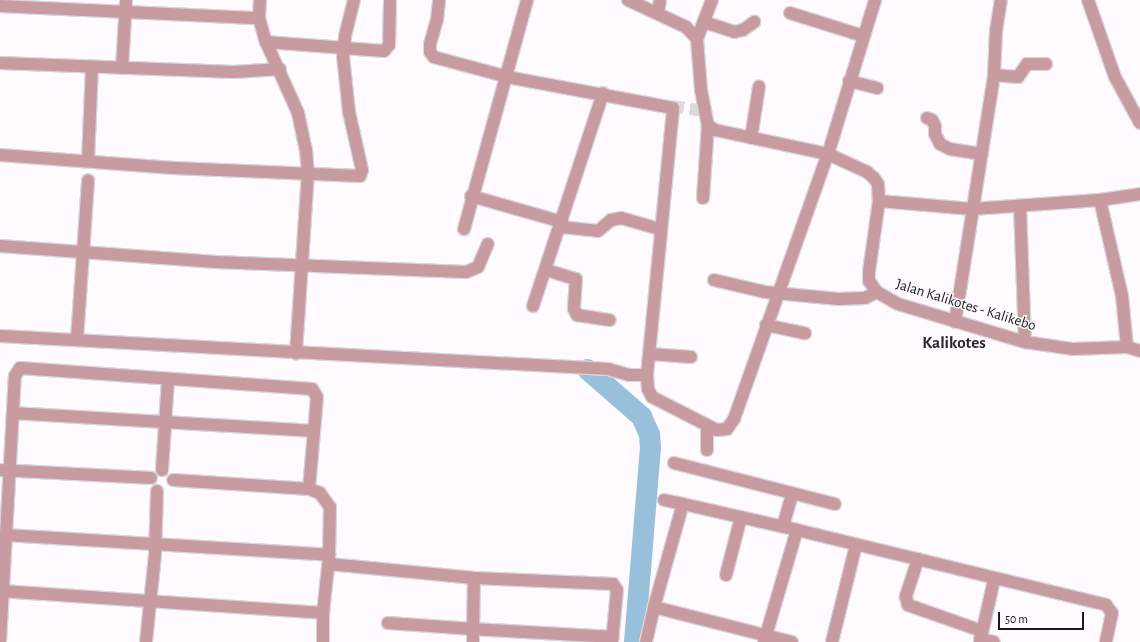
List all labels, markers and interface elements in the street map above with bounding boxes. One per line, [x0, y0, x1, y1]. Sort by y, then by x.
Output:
street label: Jalan Kalikotes - Kalikebo [894, 275, 1038, 335]
district label: Kalikotes [922, 333, 986, 353]
scale bar [1000, 604, 1086, 630]
text: 50 m [1005, 613, 1028, 625]

